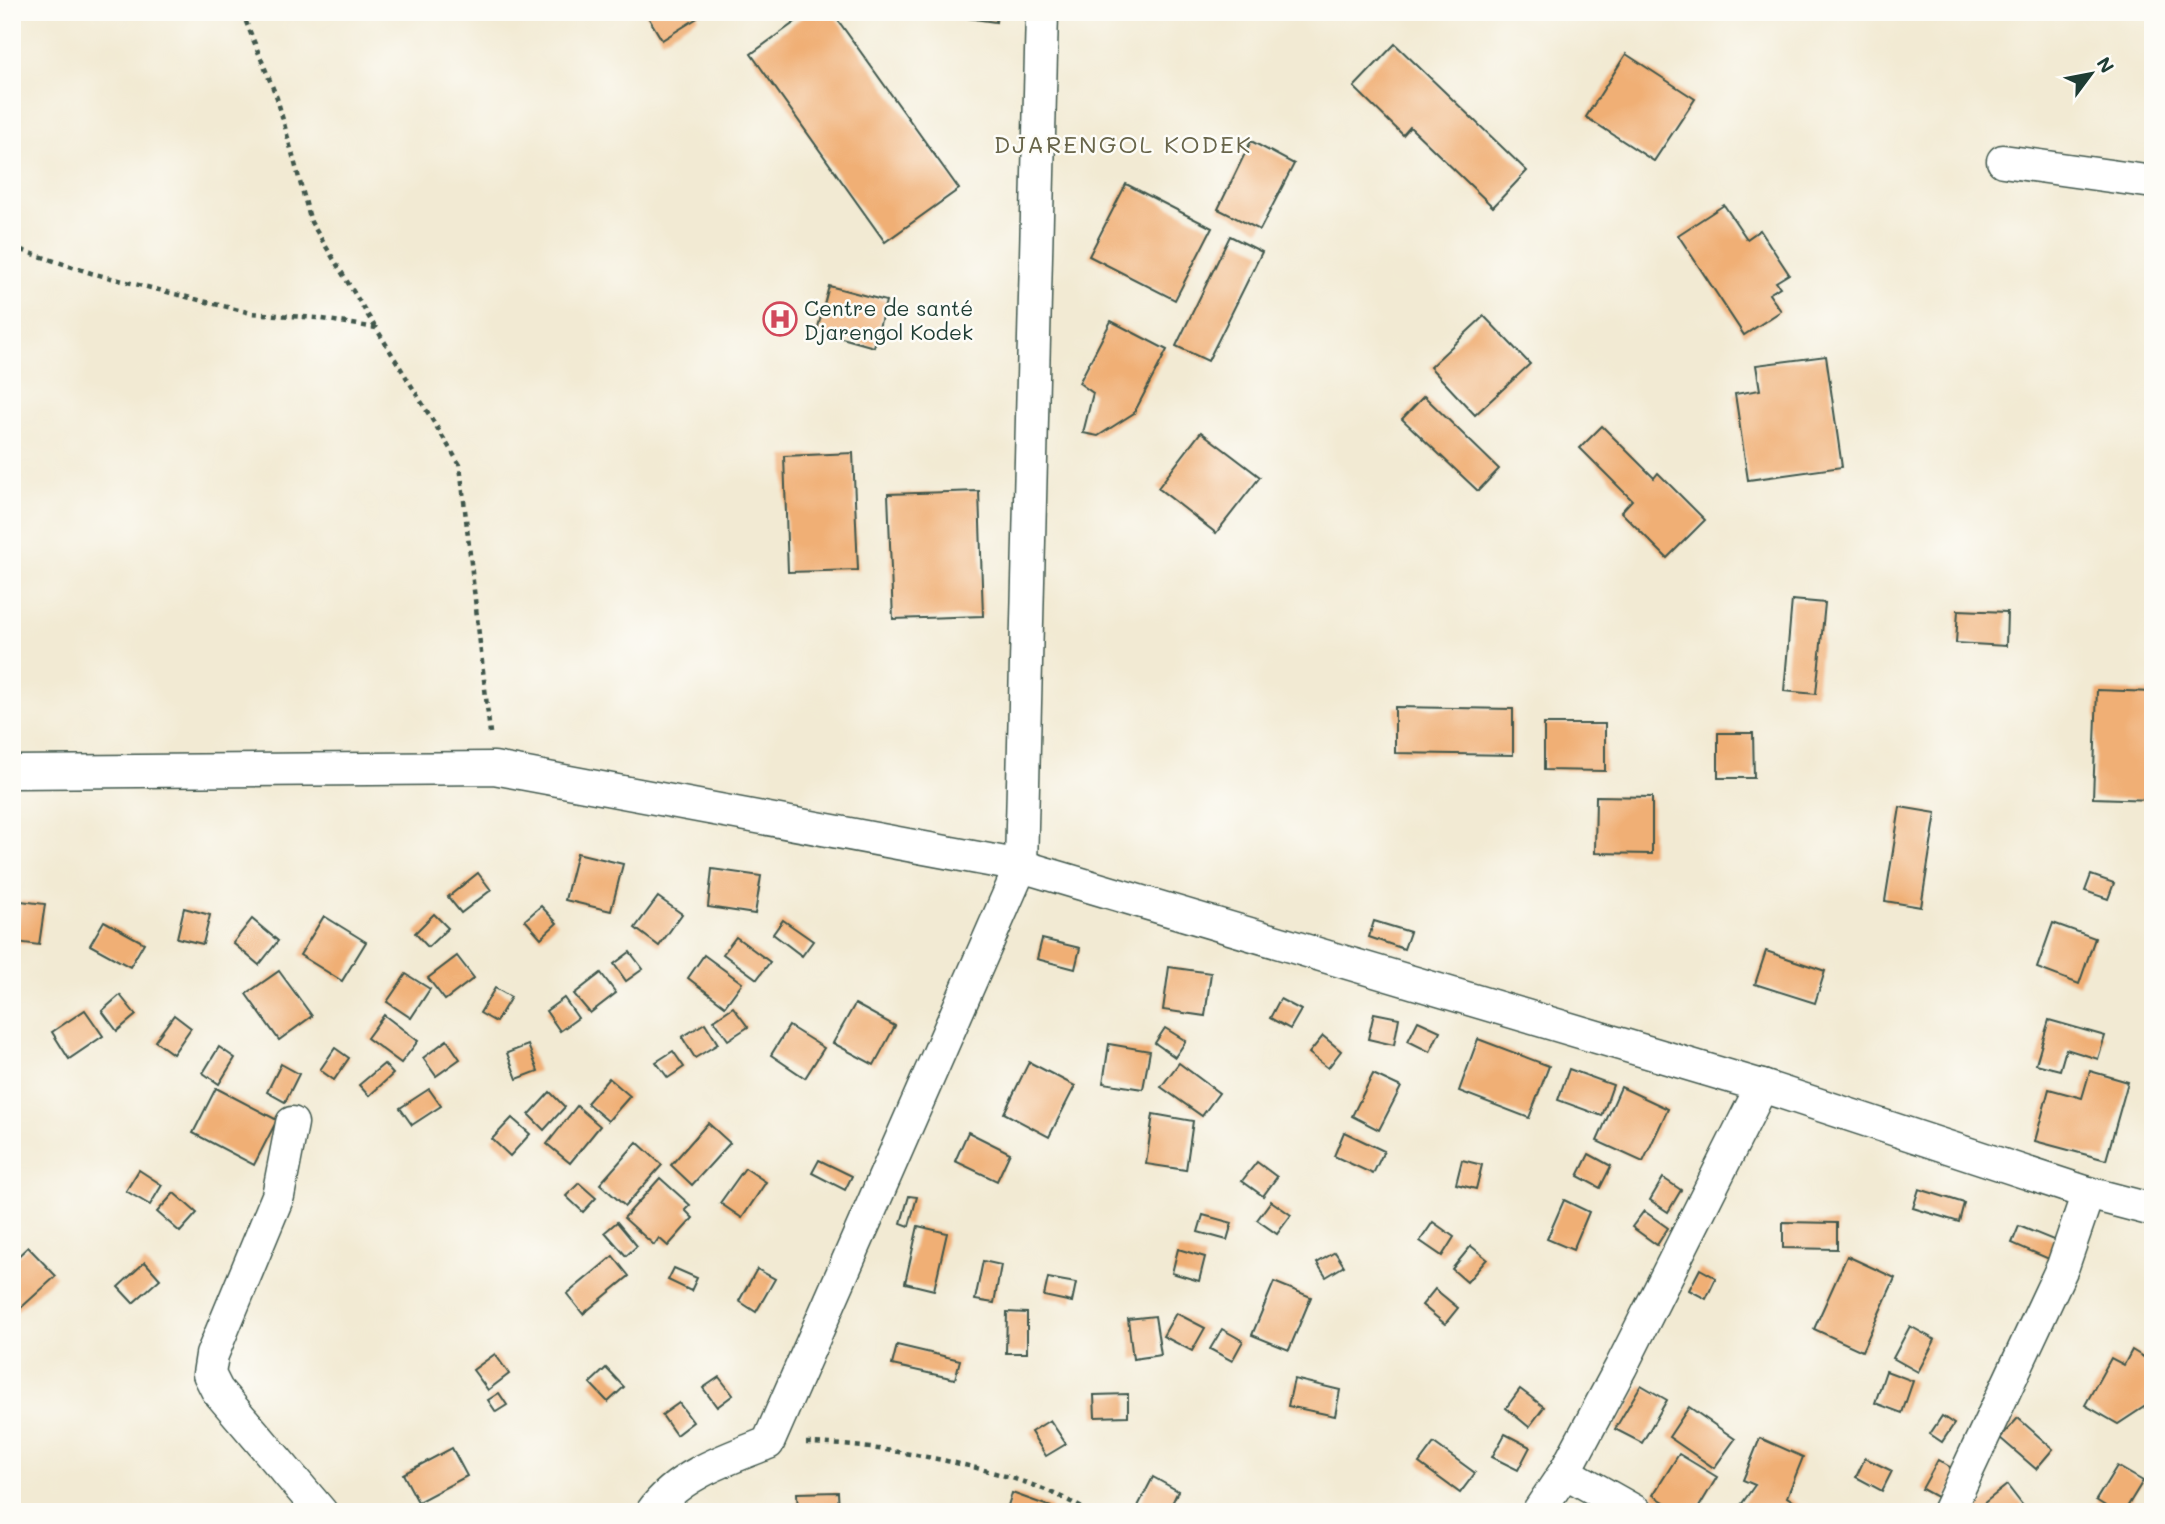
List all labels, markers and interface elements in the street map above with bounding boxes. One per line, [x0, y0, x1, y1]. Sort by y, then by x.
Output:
north arrow [2056, 38, 2126, 108]
text: N [2091, 52, 2120, 77]
district label: DJARENGOL KODEK [994, 128, 1252, 159]
place label: Centre de santé Djarengol Kodek [804, 294, 973, 345]
hospital icon: Centre de santé Djarengol Kodek [761, 300, 799, 338]

